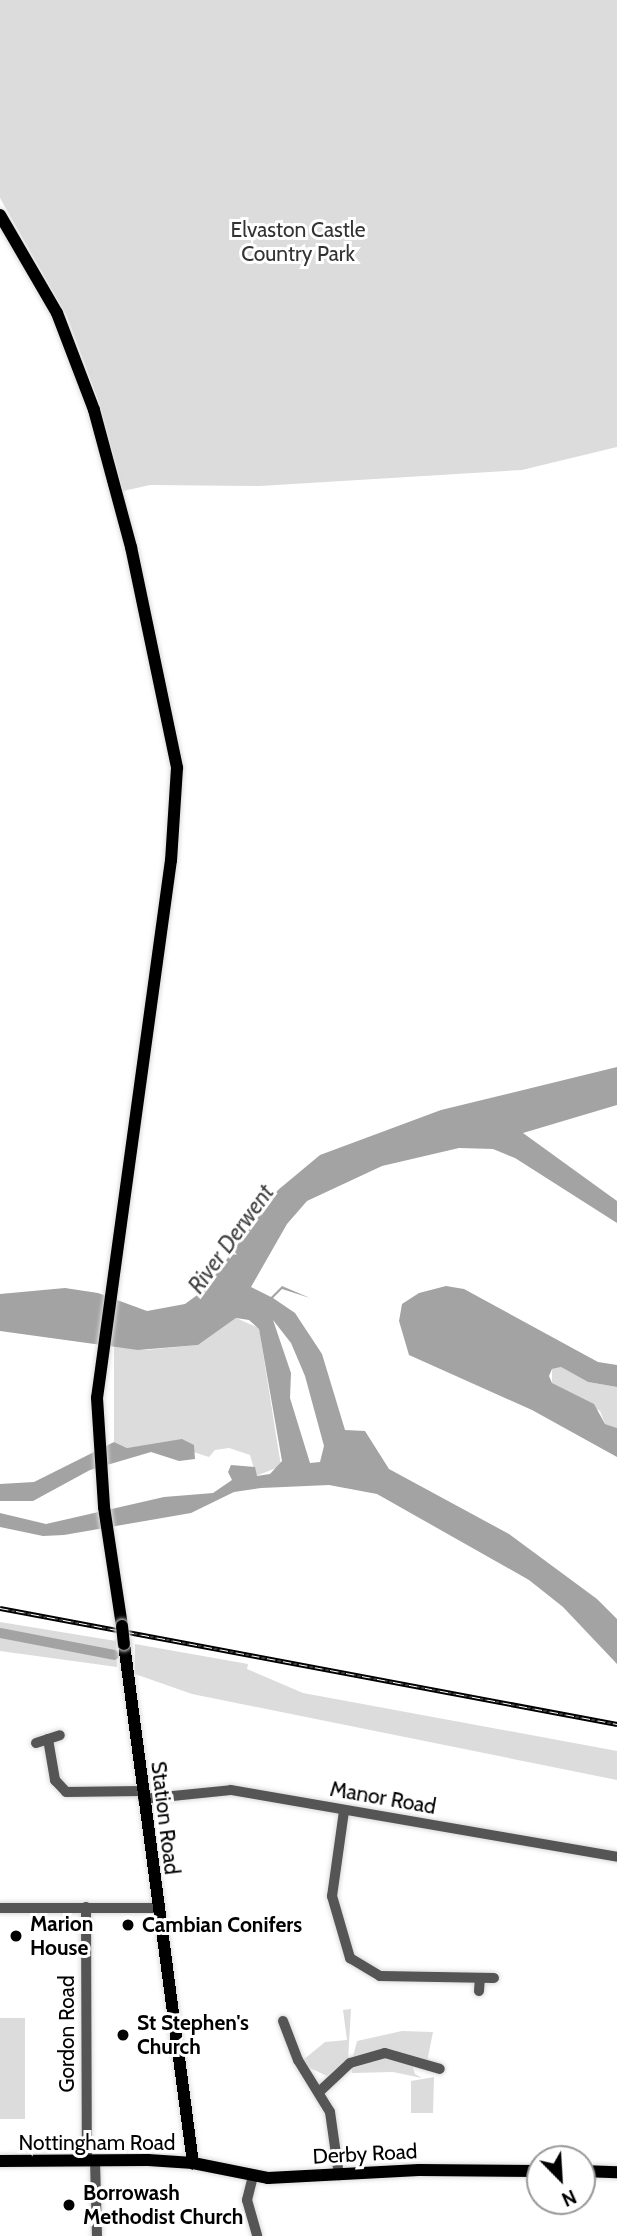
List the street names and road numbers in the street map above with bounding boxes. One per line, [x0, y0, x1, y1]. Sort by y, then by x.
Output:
street label: Station Road [146, 1760, 184, 1876]
street label: Manor Road [328, 1776, 438, 1820]
street label: Gordon Road [54, 1975, 80, 2093]
street label: Nottingham Road [19, 2130, 175, 2156]
street label: Derby Road [312, 2139, 418, 2169]

